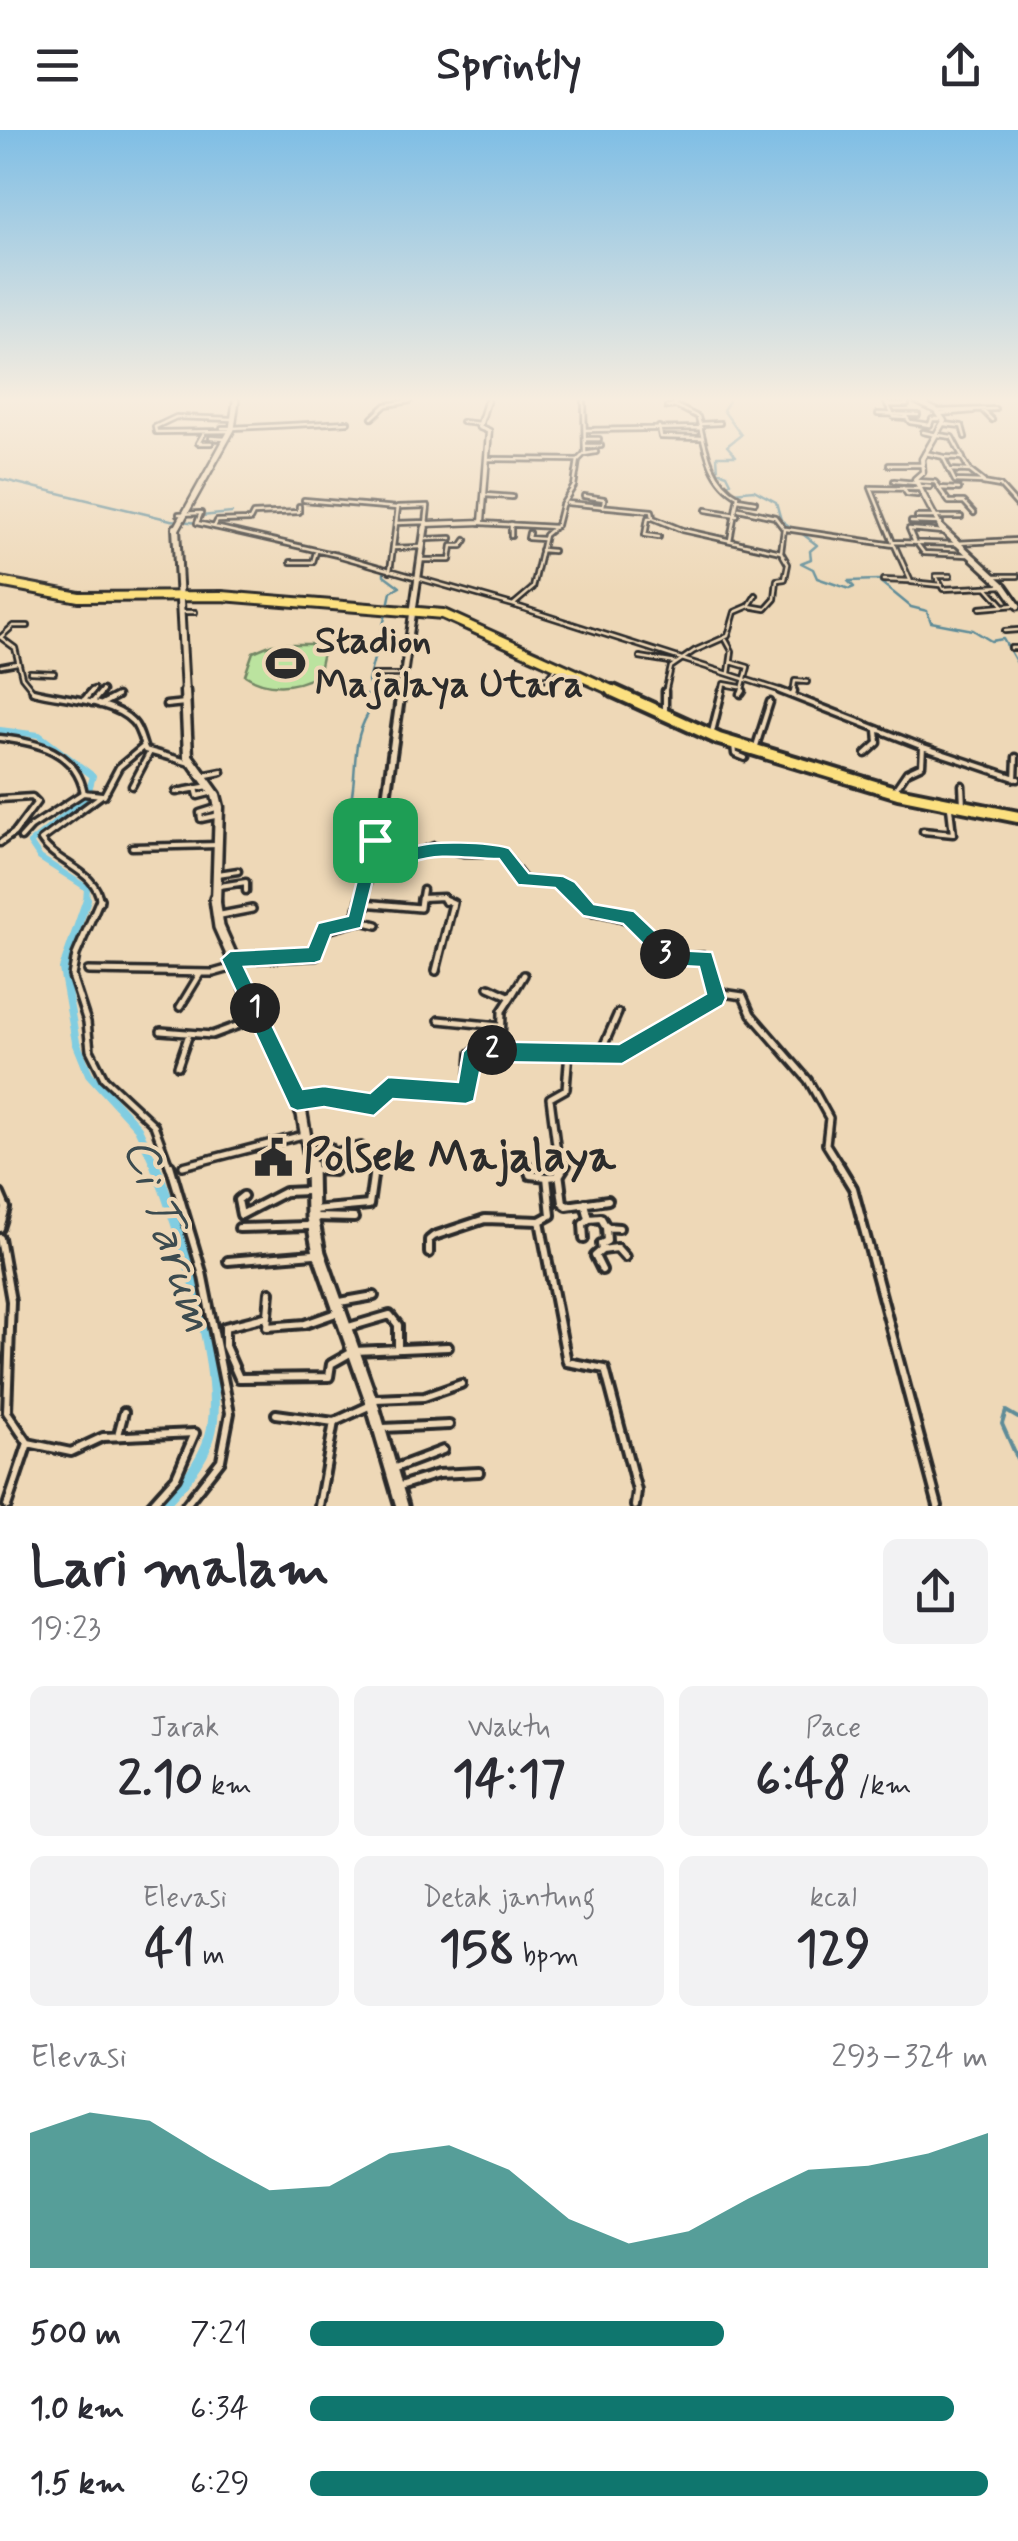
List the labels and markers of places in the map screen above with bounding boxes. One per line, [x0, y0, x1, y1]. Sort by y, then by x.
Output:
place label: Stadion Majalaya Utara [315, 617, 583, 710]
sports icon: Stadion Majalaya Utara [264, 642, 306, 684]
pin [333, 798, 418, 883]
pin: 3 [640, 929, 690, 979]
pin: 1 [230, 983, 280, 1033]
pin: 2 [467, 1025, 517, 1075]
place label: Polsek Majalaya [303, 1128, 616, 1187]
public building icon: Polsek Majalaya [252, 1136, 294, 1178]

